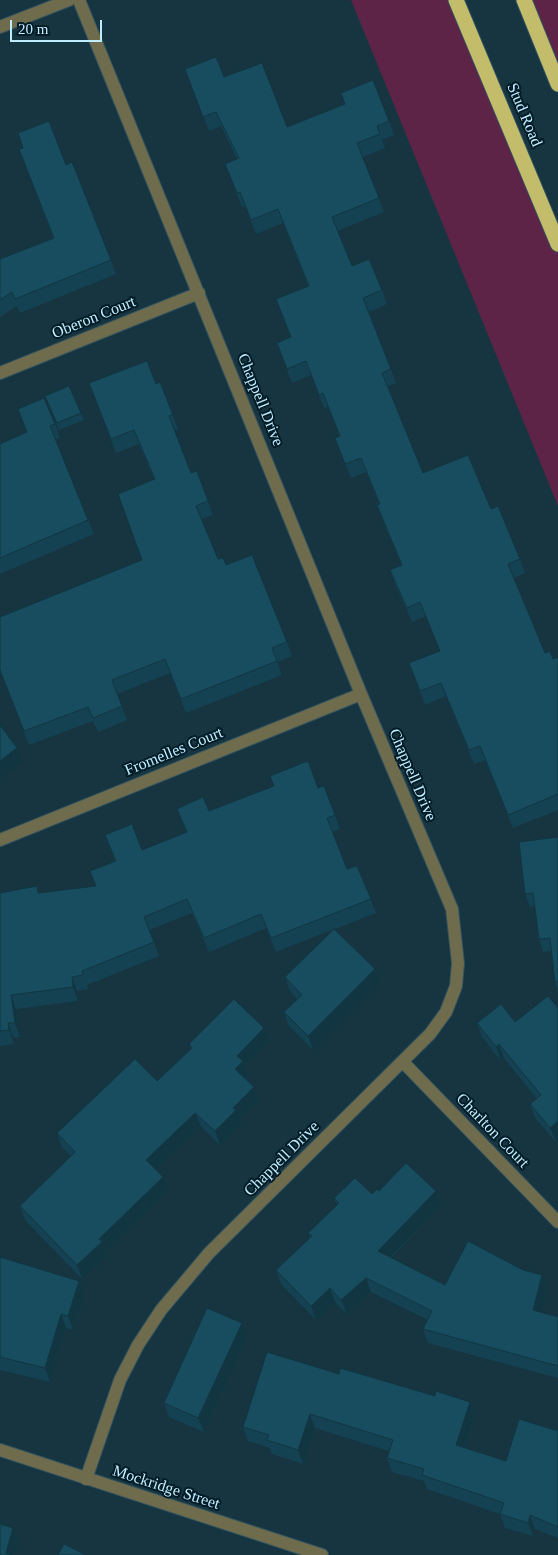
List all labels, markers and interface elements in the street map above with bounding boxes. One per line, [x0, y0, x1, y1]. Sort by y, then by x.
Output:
scale bar [12, 10, 105, 42]
text: 20 m [18, 21, 48, 37]
street label: Stud Road [502, 80, 546, 150]
street label: Oberon Court [49, 293, 139, 343]
street label: Chappell Drive [233, 351, 287, 449]
street label: Fromelles Court [122, 724, 226, 780]
street label: Chappell Drive [384, 726, 440, 824]
street label: Charlton Court [452, 1090, 532, 1172]
street label: Chappell Drive [240, 1117, 324, 1201]
street label: Mockridge Street [110, 1462, 222, 1514]

